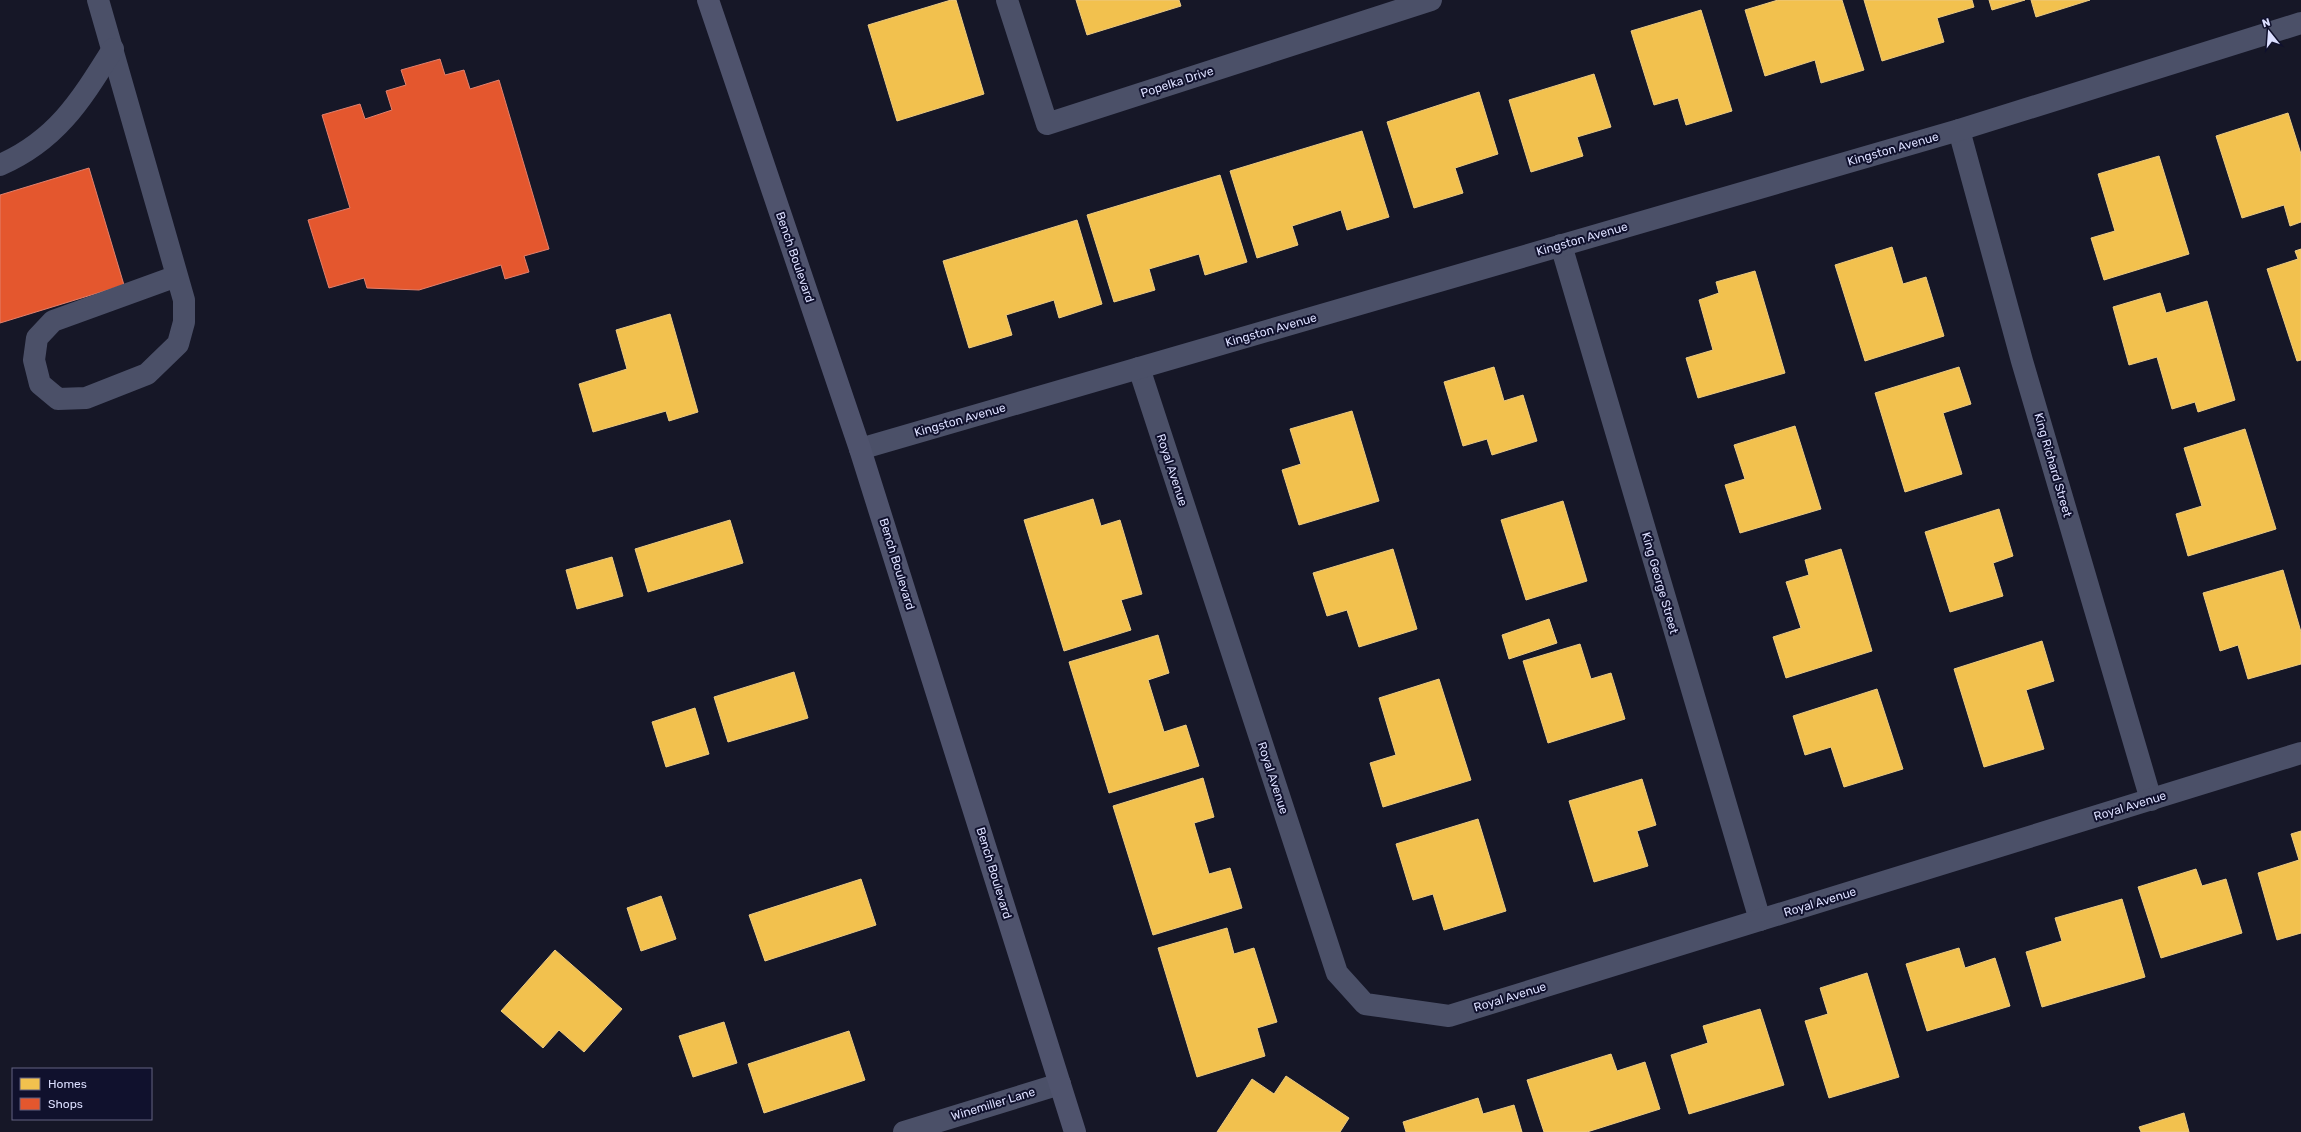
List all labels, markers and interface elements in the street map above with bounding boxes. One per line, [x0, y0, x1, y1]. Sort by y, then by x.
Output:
north arrow [2249, 12, 2289, 52]
text: N [2261, 16, 2272, 30]
street label: Popelka Drive [1139, 64, 1215, 100]
street label: Kingston Avenue [1846, 129, 1940, 169]
street label: Bench Boulevard [773, 210, 817, 304]
street label: Kingston Avenue [1535, 219, 1629, 259]
street label: Kingston Avenue [1224, 310, 1318, 350]
street label: Kingston Avenue [913, 400, 1007, 440]
street label: King Richard Street [2031, 411, 2075, 519]
street label: Royal Avenue [1154, 432, 1190, 508]
street label: Bench Boulevard [876, 517, 918, 611]
street label: King George Street [1639, 530, 1681, 636]
street label: Royal Avenue [1255, 740, 1291, 816]
street label: Royal Avenue [2092, 788, 2168, 824]
street label: Bench Boulevard [973, 826, 1015, 920]
street label: Royal Avenue [1782, 884, 1858, 920]
street label: Royal Avenue [1472, 979, 1548, 1015]
legend [12, 1068, 152, 1120]
text: Homes [48, 1077, 87, 1091]
street label: Winemiller Lane [949, 1084, 1037, 1123]
text: Shops [48, 1097, 83, 1111]

